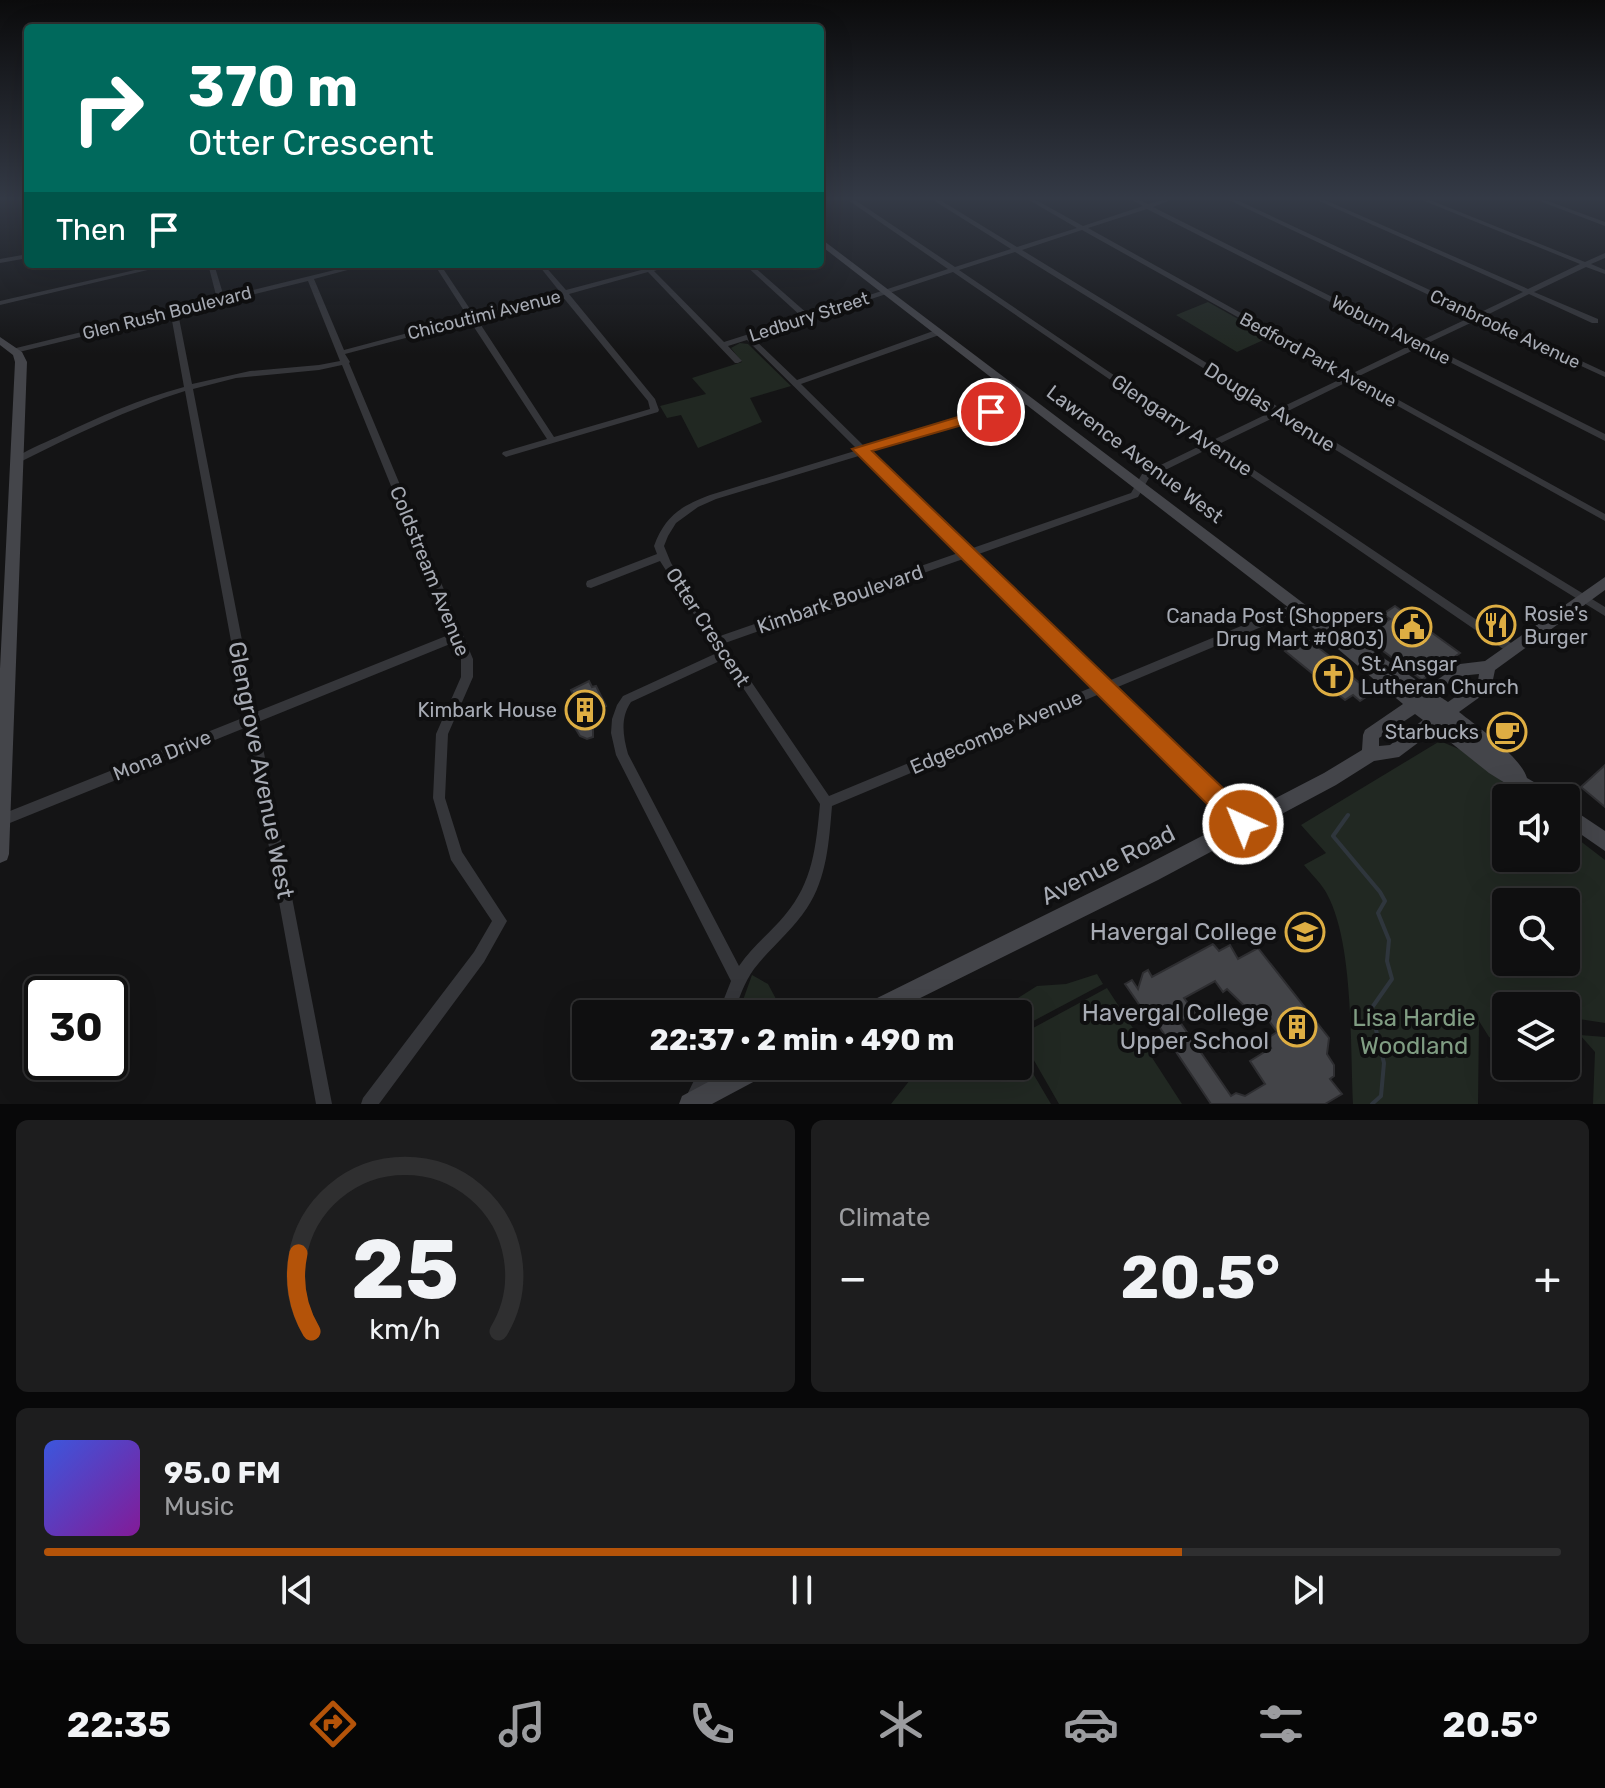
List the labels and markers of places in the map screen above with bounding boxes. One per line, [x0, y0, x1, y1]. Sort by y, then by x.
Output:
pin [957, 378, 1025, 446]
place label: Rosie's Burger [1524, 602, 1588, 649]
place label: Canada Post (Shoppers Drug Mart #0803) [1166, 604, 1384, 651]
restaurant icon: Rosie's Burger [1475, 604, 1517, 646]
public building icon: Canada Post (Shoppers Drug Mart #0803) [1391, 606, 1433, 648]
place label: St. Ansgar Lutheran Church [1361, 652, 1519, 699]
church icon: St. Ansgar Lutheran Church [1312, 655, 1354, 697]
building icon: Kimbark House [564, 689, 606, 731]
place label: Kimbark House [418, 698, 557, 722]
cafe icon: Starbucks [1486, 711, 1528, 753]
place label: Starbucks [1385, 720, 1479, 744]
school or university icon: Havergal College [1284, 911, 1326, 953]
place label: Havergal College [1090, 918, 1277, 946]
place label: Havergal College Upper School [1082, 999, 1269, 1055]
building icon: Havergal College Upper School [1276, 1006, 1318, 1048]

